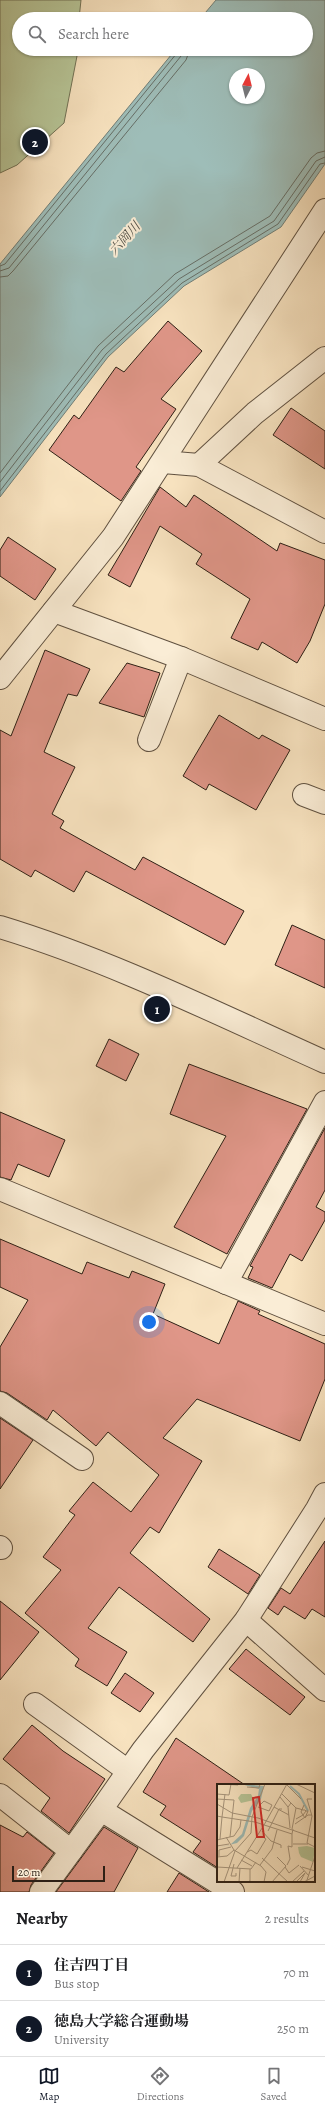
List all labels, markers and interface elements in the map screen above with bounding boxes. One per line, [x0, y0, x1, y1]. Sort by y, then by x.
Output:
search box [12, 12, 313, 56]
icon: search [26, 23, 48, 45]
text: Search here [58, 24, 129, 44]
north arrow [229, 68, 265, 104]
pin: 2 [22, 127, 48, 157]
water label: 六岡川 [105, 217, 145, 259]
pin: 1 [144, 994, 170, 1024]
your location [139, 1312, 159, 1332]
inset map [217, 1784, 315, 1882]
scale bar [12, 1864, 105, 1883]
text: 20 m [18, 1865, 40, 1880]
text: Nearby [16, 1907, 67, 1930]
text: 2 results [265, 1910, 309, 1927]
text: 住吉四丁目 [54, 1955, 129, 1975]
text: 1 [27, 1964, 31, 1981]
text: 70 m [283, 1964, 309, 1981]
text: Bus stop [54, 1975, 99, 1992]
text: 徳島大学総合運動場 [54, 2011, 189, 2031]
text: 2 [26, 2020, 32, 2037]
text: 250 m [277, 2020, 309, 2037]
text: University [54, 2031, 109, 2048]
tab: Map [38, 2065, 60, 2104]
tab: Directions [137, 2065, 184, 2104]
tab: Saved [261, 2065, 287, 2104]

